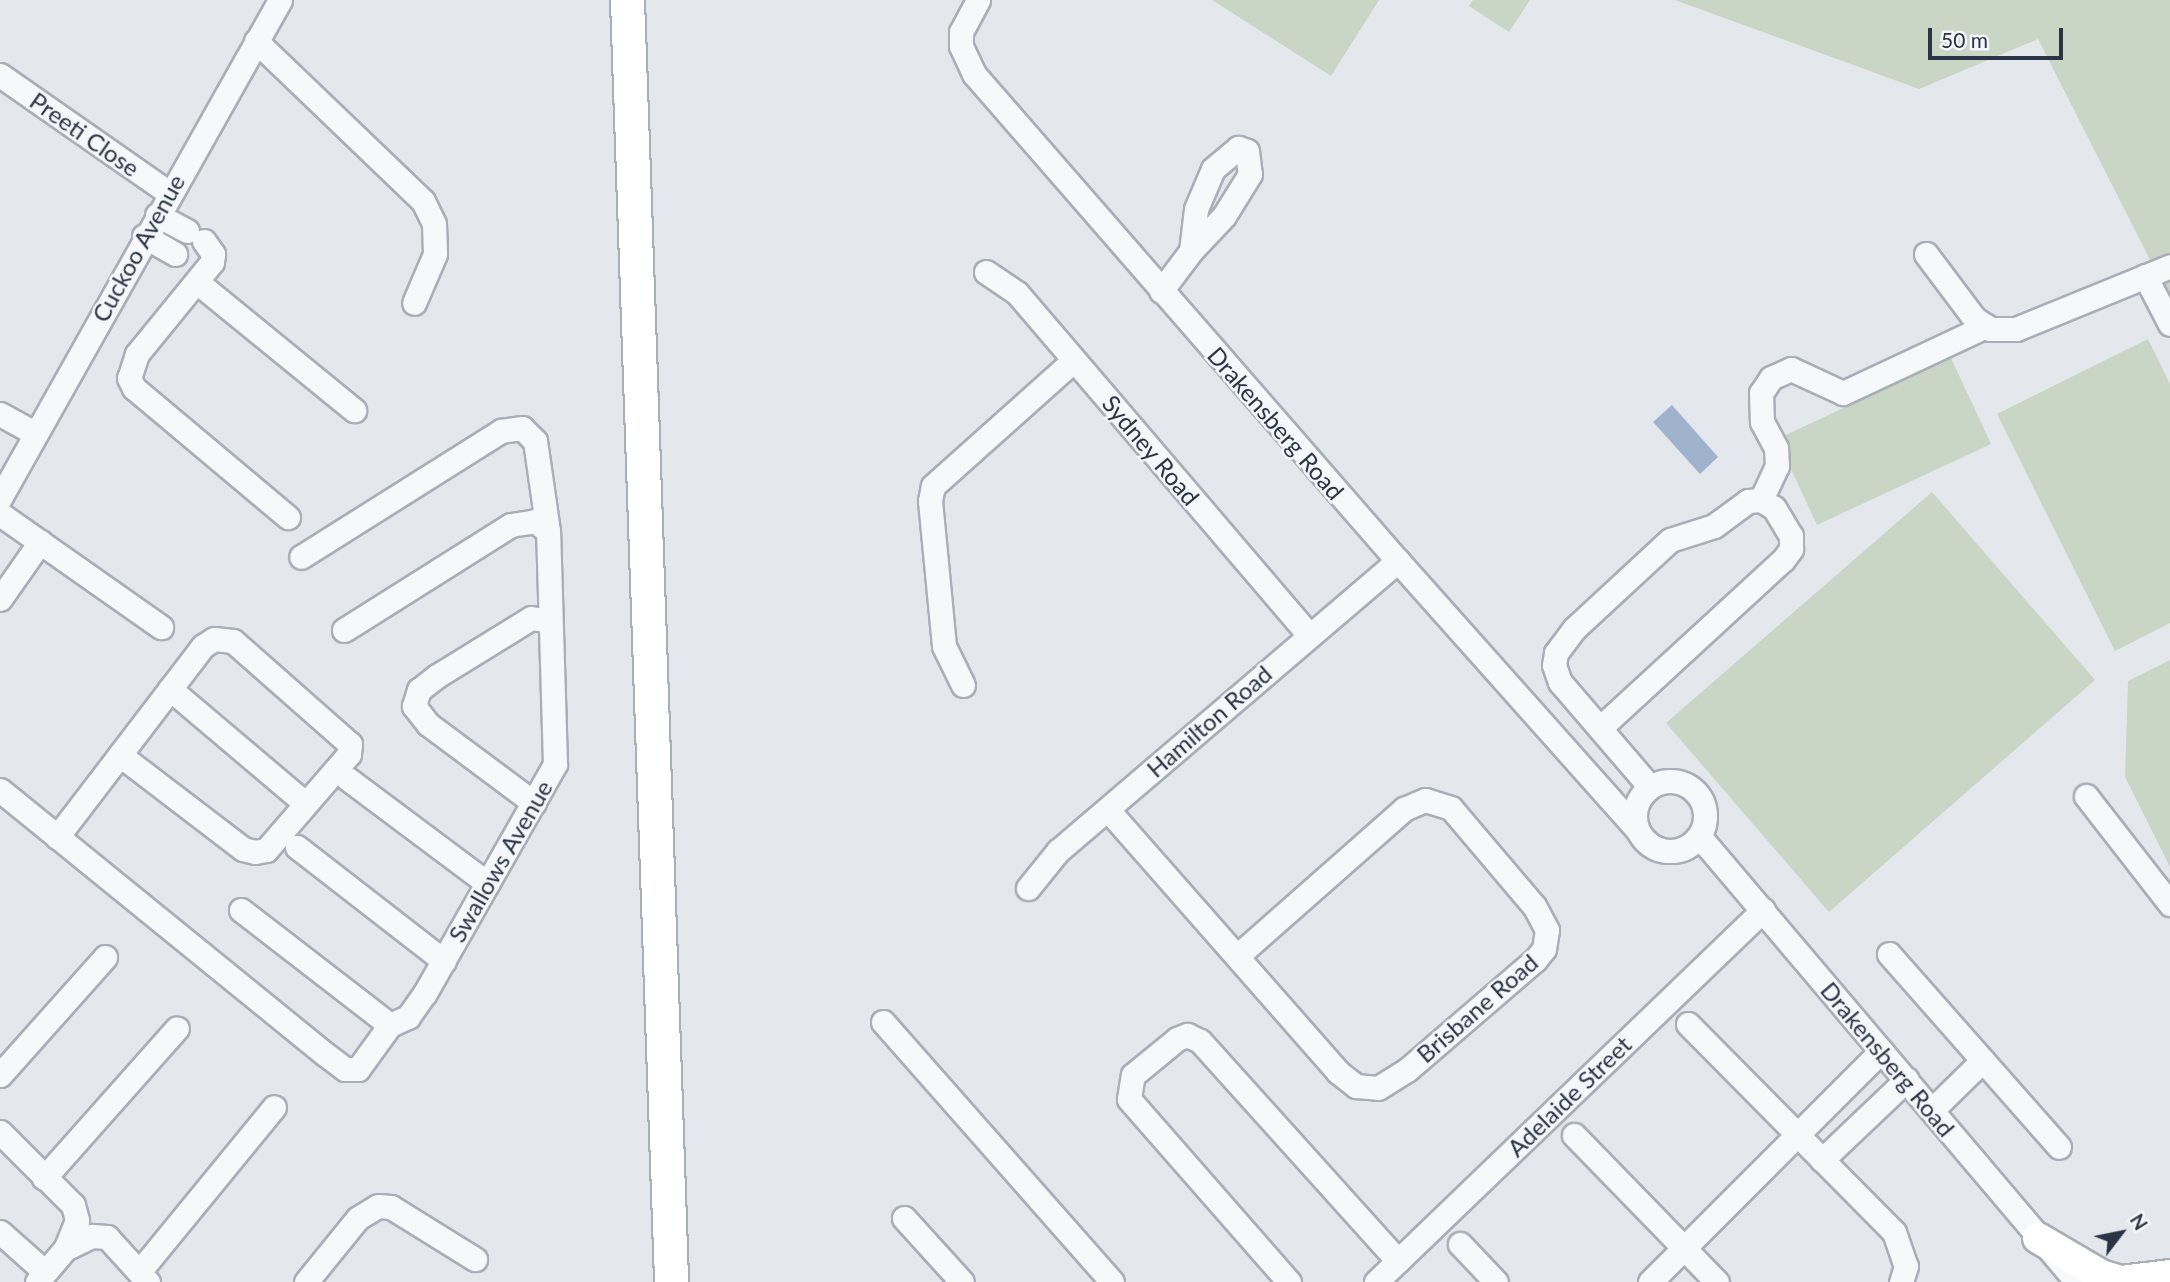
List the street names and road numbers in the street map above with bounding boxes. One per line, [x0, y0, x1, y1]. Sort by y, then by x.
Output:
street label: Preeti Close [25, 86, 145, 182]
street label: Cuckoo Avenue [85, 169, 191, 327]
street label: Drakensberg Road [1202, 341, 1350, 505]
street label: Sydney Road [1096, 389, 1206, 511]
street label: Hamilton Road [1141, 659, 1277, 783]
street label: Swallows Avenue [442, 775, 558, 947]
street label: Brisbane Road [1411, 948, 1543, 1068]
street label: Drakensberg Road [1815, 976, 1961, 1142]
street label: Adelaide Street [1501, 1030, 1637, 1162]

